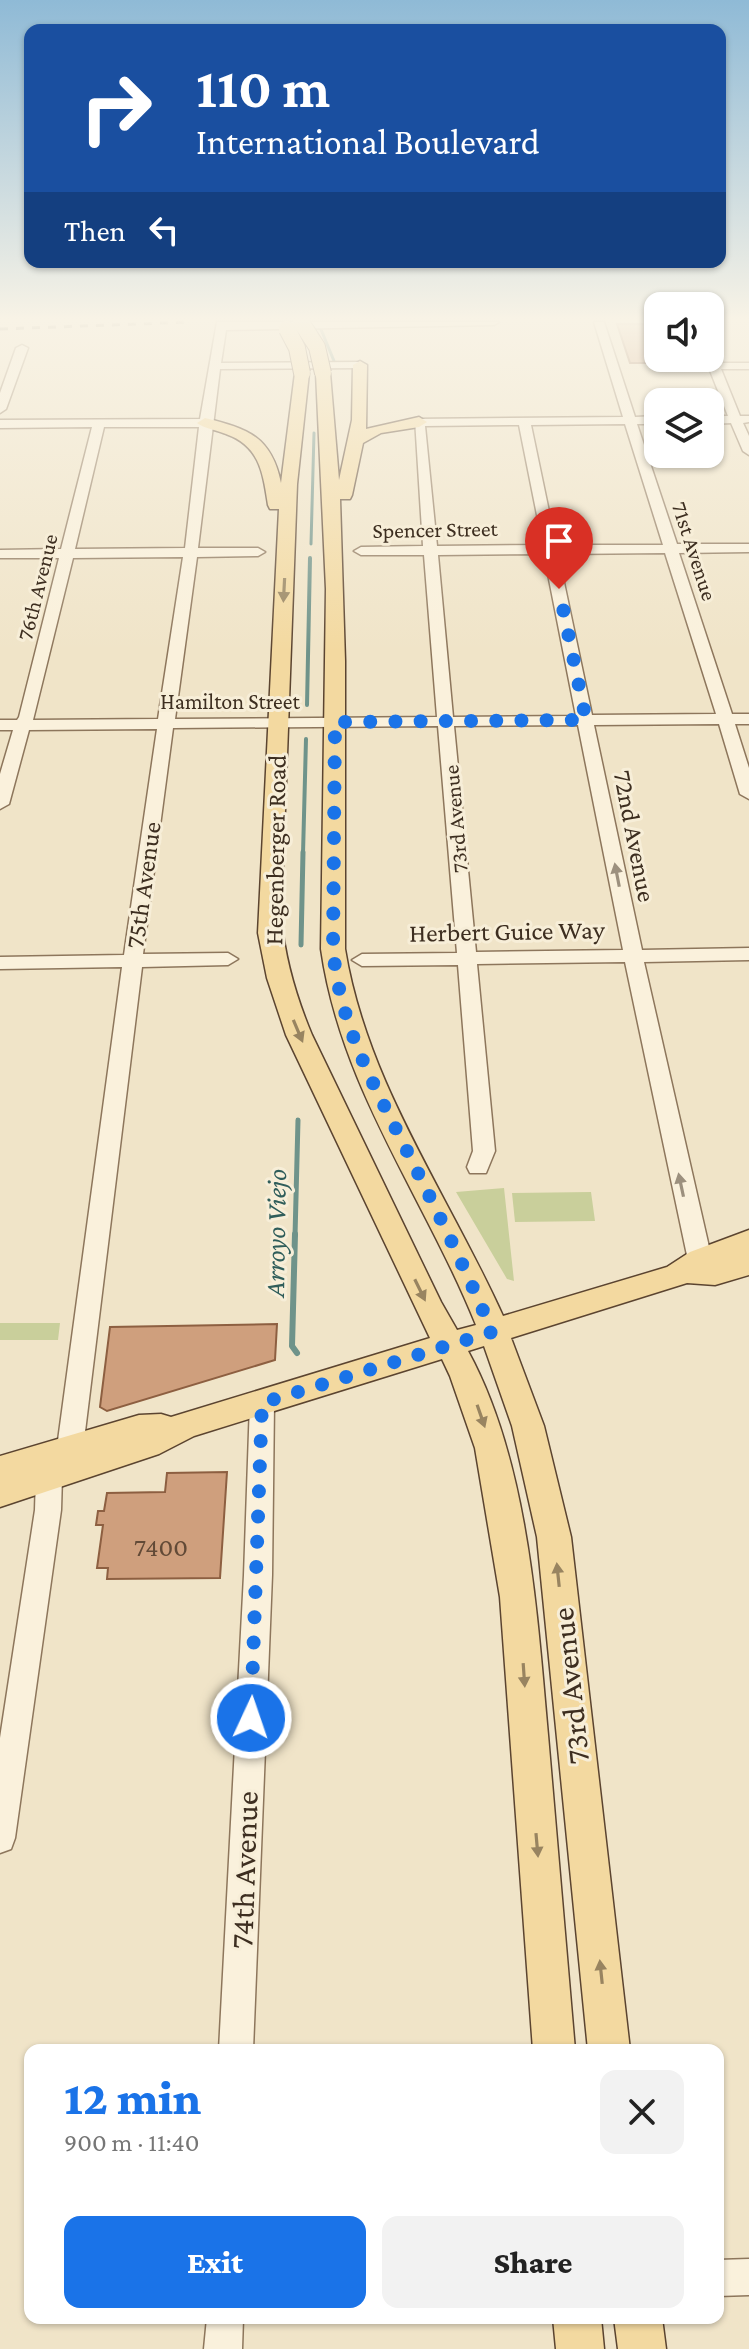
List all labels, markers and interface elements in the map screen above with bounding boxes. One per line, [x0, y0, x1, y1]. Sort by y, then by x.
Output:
icon: right [64, 56, 168, 160]
text: 110 m [196, 57, 330, 119]
text: International Boulevard [196, 122, 540, 162]
icon: left [142, 208, 186, 252]
text: Then [64, 214, 126, 247]
map controls [644, 292, 724, 468]
button: sound [644, 292, 724, 372]
button: layers [644, 388, 724, 468]
street label: 71st Avenue [667, 499, 722, 604]
pin [525, 507, 593, 589]
street label: Spencer Street [372, 516, 499, 543]
icon: arrive [537, 519, 581, 563]
street label: 76th Avenue [12, 531, 63, 643]
one-way arrow [277, 578, 290, 603]
street label: Hamilton Street [160, 689, 300, 714]
street label: Hegenberger Road [259, 754, 292, 946]
street label: 73rd Avenue [438, 764, 473, 874]
street label: 72nd Avenue [608, 768, 661, 904]
street label: 75th Avenue [120, 820, 167, 950]
one-way arrow [610, 863, 623, 888]
street label: Herbert Guice Way [409, 915, 606, 948]
one-way arrow [291, 1020, 304, 1043]
water label: Arroyo Viejo [259, 1169, 293, 1299]
one-way arrow [674, 1172, 687, 1197]
one-way arrow [413, 1278, 427, 1301]
one-way arrow [475, 1405, 488, 1429]
house number: 7400 [134, 1533, 188, 1562]
one-way arrow [552, 1562, 565, 1587]
street label: 73rd Avenue [544, 1606, 596, 1766]
one-way arrow [518, 1663, 531, 1688]
position arrow [209, 1676, 293, 1760]
street label: 74th Avenue [223, 1790, 265, 1950]
one-way arrow [531, 1833, 544, 1858]
one-way arrow [594, 1960, 607, 1985]
button: close [600, 2070, 684, 2154]
text: 12 min [64, 2071, 201, 2124]
text: 900 m · 11:40 [64, 2128, 200, 2157]
button: Exit [64, 2216, 366, 2308]
button: Share [382, 2216, 684, 2308]

